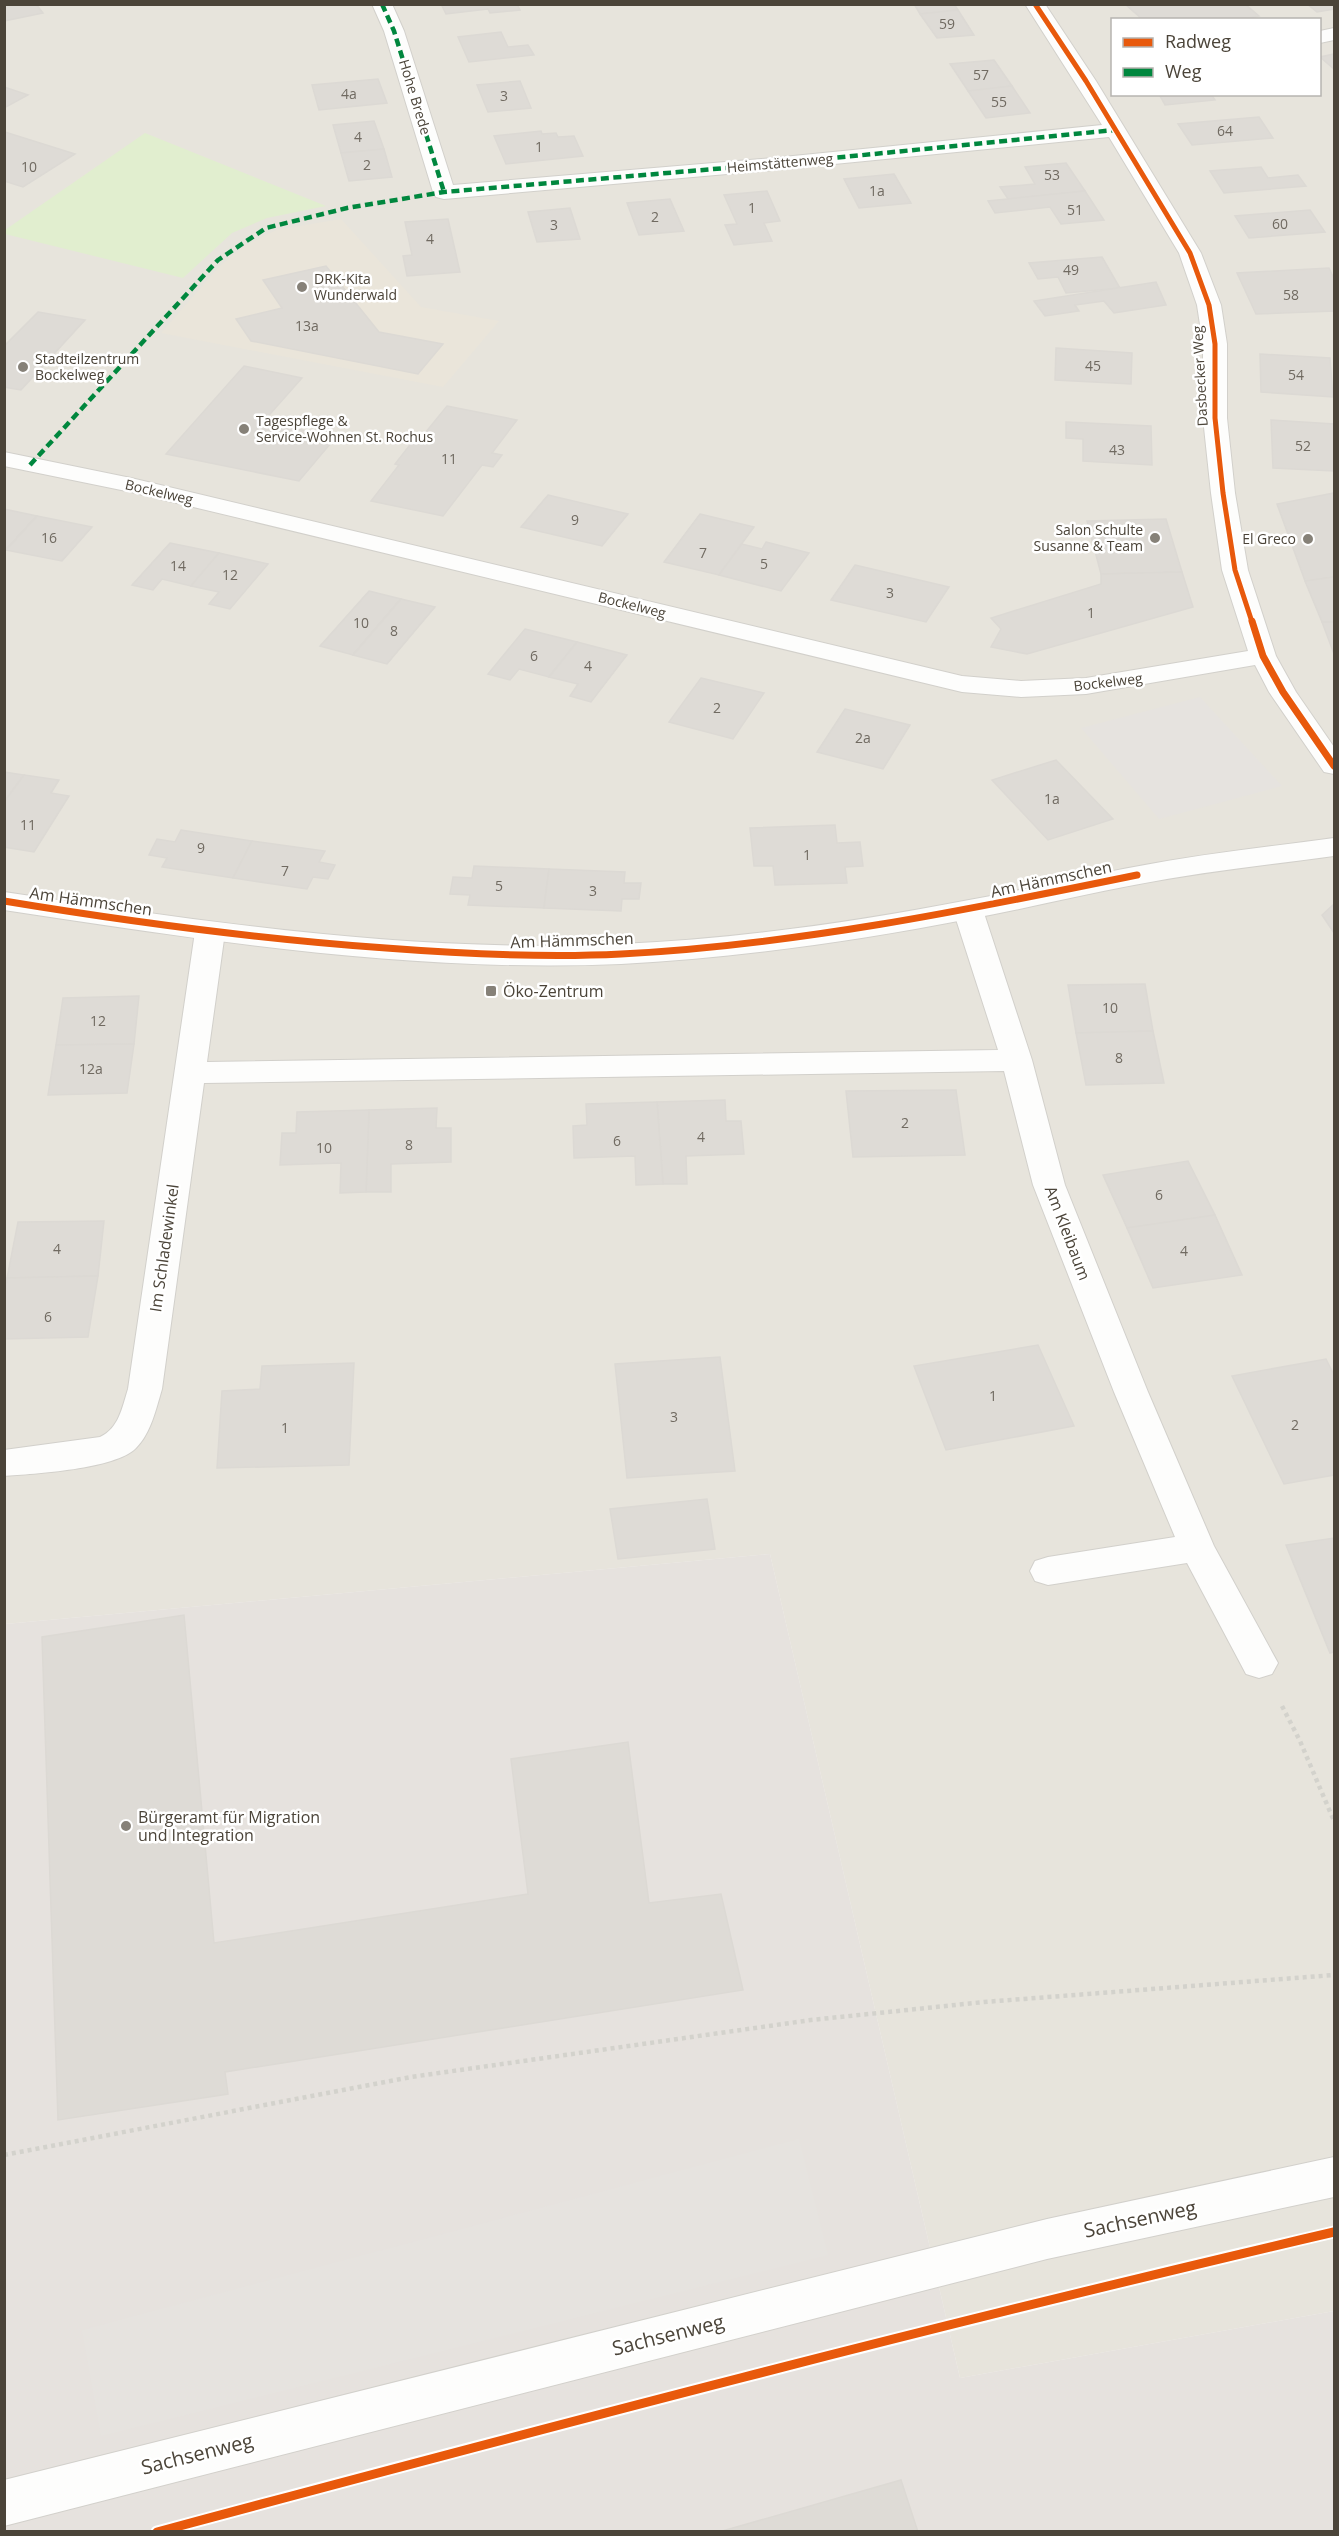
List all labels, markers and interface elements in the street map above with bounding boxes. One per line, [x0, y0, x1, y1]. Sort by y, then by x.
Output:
house number: 59 [939, 14, 955, 33]
legend [1111, 18, 1321, 96]
text: Radweg [1165, 29, 1231, 53]
street label: Hohe Brede [395, 57, 436, 137]
text: Weg [1165, 59, 1202, 83]
house number: 57 [973, 65, 989, 84]
house number: 4a [341, 84, 357, 103]
house number: 3 [500, 86, 508, 105]
house number: 55 [991, 92, 1007, 111]
house number: 64 [1217, 121, 1233, 140]
house number: 4 [354, 127, 362, 146]
house number: 1 [535, 137, 543, 156]
street label: Heimstättenweg [726, 148, 834, 177]
house number: 2 [363, 155, 371, 174]
house number: 10 [21, 157, 37, 176]
house number: 53 [1044, 165, 1060, 184]
house number: 1a [869, 181, 885, 200]
house number: 1 [748, 198, 756, 217]
house number: 51 [1067, 200, 1083, 219]
house number: 2 [651, 207, 659, 226]
house number: 60 [1272, 214, 1288, 233]
house number: 3 [550, 215, 558, 234]
house number: 4 [426, 229, 434, 248]
house number: 49 [1063, 260, 1079, 279]
place label: DRK-Kita Wunderwald [314, 269, 397, 304]
marker: DRK-Kita Wunderwald [295, 280, 309, 294]
house number: 58 [1283, 285, 1299, 304]
house number: 13a [295, 316, 319, 335]
street label: Dasbecker Weg [1187, 325, 1212, 427]
place label: Stadteilzentrum Bockelweg [35, 349, 139, 384]
house number: 45 [1085, 356, 1101, 375]
marker: Stadteilzentrum Bockelweg [16, 360, 30, 374]
house number: 54 [1288, 365, 1304, 384]
place label: Tagespflege & Service-Wohnen St. Rochus [256, 411, 433, 446]
marker: Tagespflege & Service-Wohnen St. Rochus [237, 422, 251, 436]
house number: 52 [1295, 436, 1311, 455]
house number: 43 [1109, 440, 1125, 459]
house number: 11 [441, 449, 457, 468]
street label: Bockelweg [123, 474, 195, 509]
house number: 9 [571, 510, 579, 529]
place label: Salon Schulte Susanne & Team [1033, 520, 1143, 555]
house number: 16 [41, 528, 57, 547]
place label: El Greco [1242, 529, 1296, 548]
marker: Salon Schulte Susanne & Team [1148, 531, 1162, 545]
marker: El Greco [1301, 532, 1315, 546]
house number: 7 [699, 543, 707, 562]
house number: 5 [760, 554, 768, 573]
house number: 14 [170, 556, 186, 575]
house number: 12 [222, 565, 238, 584]
house number: 3 [886, 583, 894, 602]
street label: Bockelweg [596, 587, 668, 622]
house number: 1 [1087, 603, 1095, 622]
house number: 10 [353, 613, 369, 632]
house number: 8 [390, 621, 398, 640]
house number: 6 [530, 646, 538, 665]
house number: 4 [584, 656, 592, 675]
street label: Bockelweg [1072, 668, 1144, 695]
house number: 2 [713, 698, 721, 717]
house number: 2a [855, 728, 871, 747]
house number: 1a [1044, 789, 1060, 808]
house number: 11 [20, 815, 36, 834]
house number: 9 [197, 838, 205, 857]
house number: 1 [803, 845, 811, 864]
street label: Am Hämmschen [988, 855, 1114, 903]
house number: 7 [281, 861, 289, 880]
house number: 5 [495, 876, 503, 895]
house number: 3 [589, 881, 597, 900]
street label: Am Hämmschen [28, 882, 154, 920]
street label: Am Hämmschen [510, 927, 634, 953]
place label: Öko-Zentrum [503, 980, 603, 1002]
marker: Öko-Zentrum [484, 984, 498, 998]
house number: 10 [1102, 998, 1118, 1017]
house number: 12 [90, 1011, 106, 1030]
house number: 8 [1115, 1048, 1123, 1067]
house number: 12a [79, 1059, 103, 1078]
house number: 2 [901, 1113, 909, 1132]
house number: 4 [697, 1127, 705, 1146]
house number: 6 [613, 1131, 621, 1150]
house number: 8 [405, 1135, 413, 1154]
house number: 10 [316, 1138, 332, 1157]
street label: Im Schladewinkel [144, 1183, 184, 1313]
street label: Am Kleibaum [1040, 1183, 1096, 1283]
house number: 6 [1155, 1185, 1163, 1204]
house number: 4 [53, 1239, 61, 1258]
house number: 4 [1180, 1241, 1188, 1260]
house number: 6 [44, 1307, 52, 1326]
house number: 1 [989, 1386, 997, 1405]
house number: 3 [670, 1407, 678, 1426]
house number: 2 [1291, 1415, 1299, 1434]
house number: 1 [281, 1418, 289, 1437]
place label: Bürgeramt für Migration und Integration [138, 1806, 320, 1846]
marker: Bürgeramt für Migration und Integration [119, 1819, 133, 1833]
street label: Sachsenweg [1081, 2193, 1199, 2244]
street label: Sachsenweg [609, 2308, 727, 2361]
street label: Sachsenweg [138, 2427, 256, 2480]

